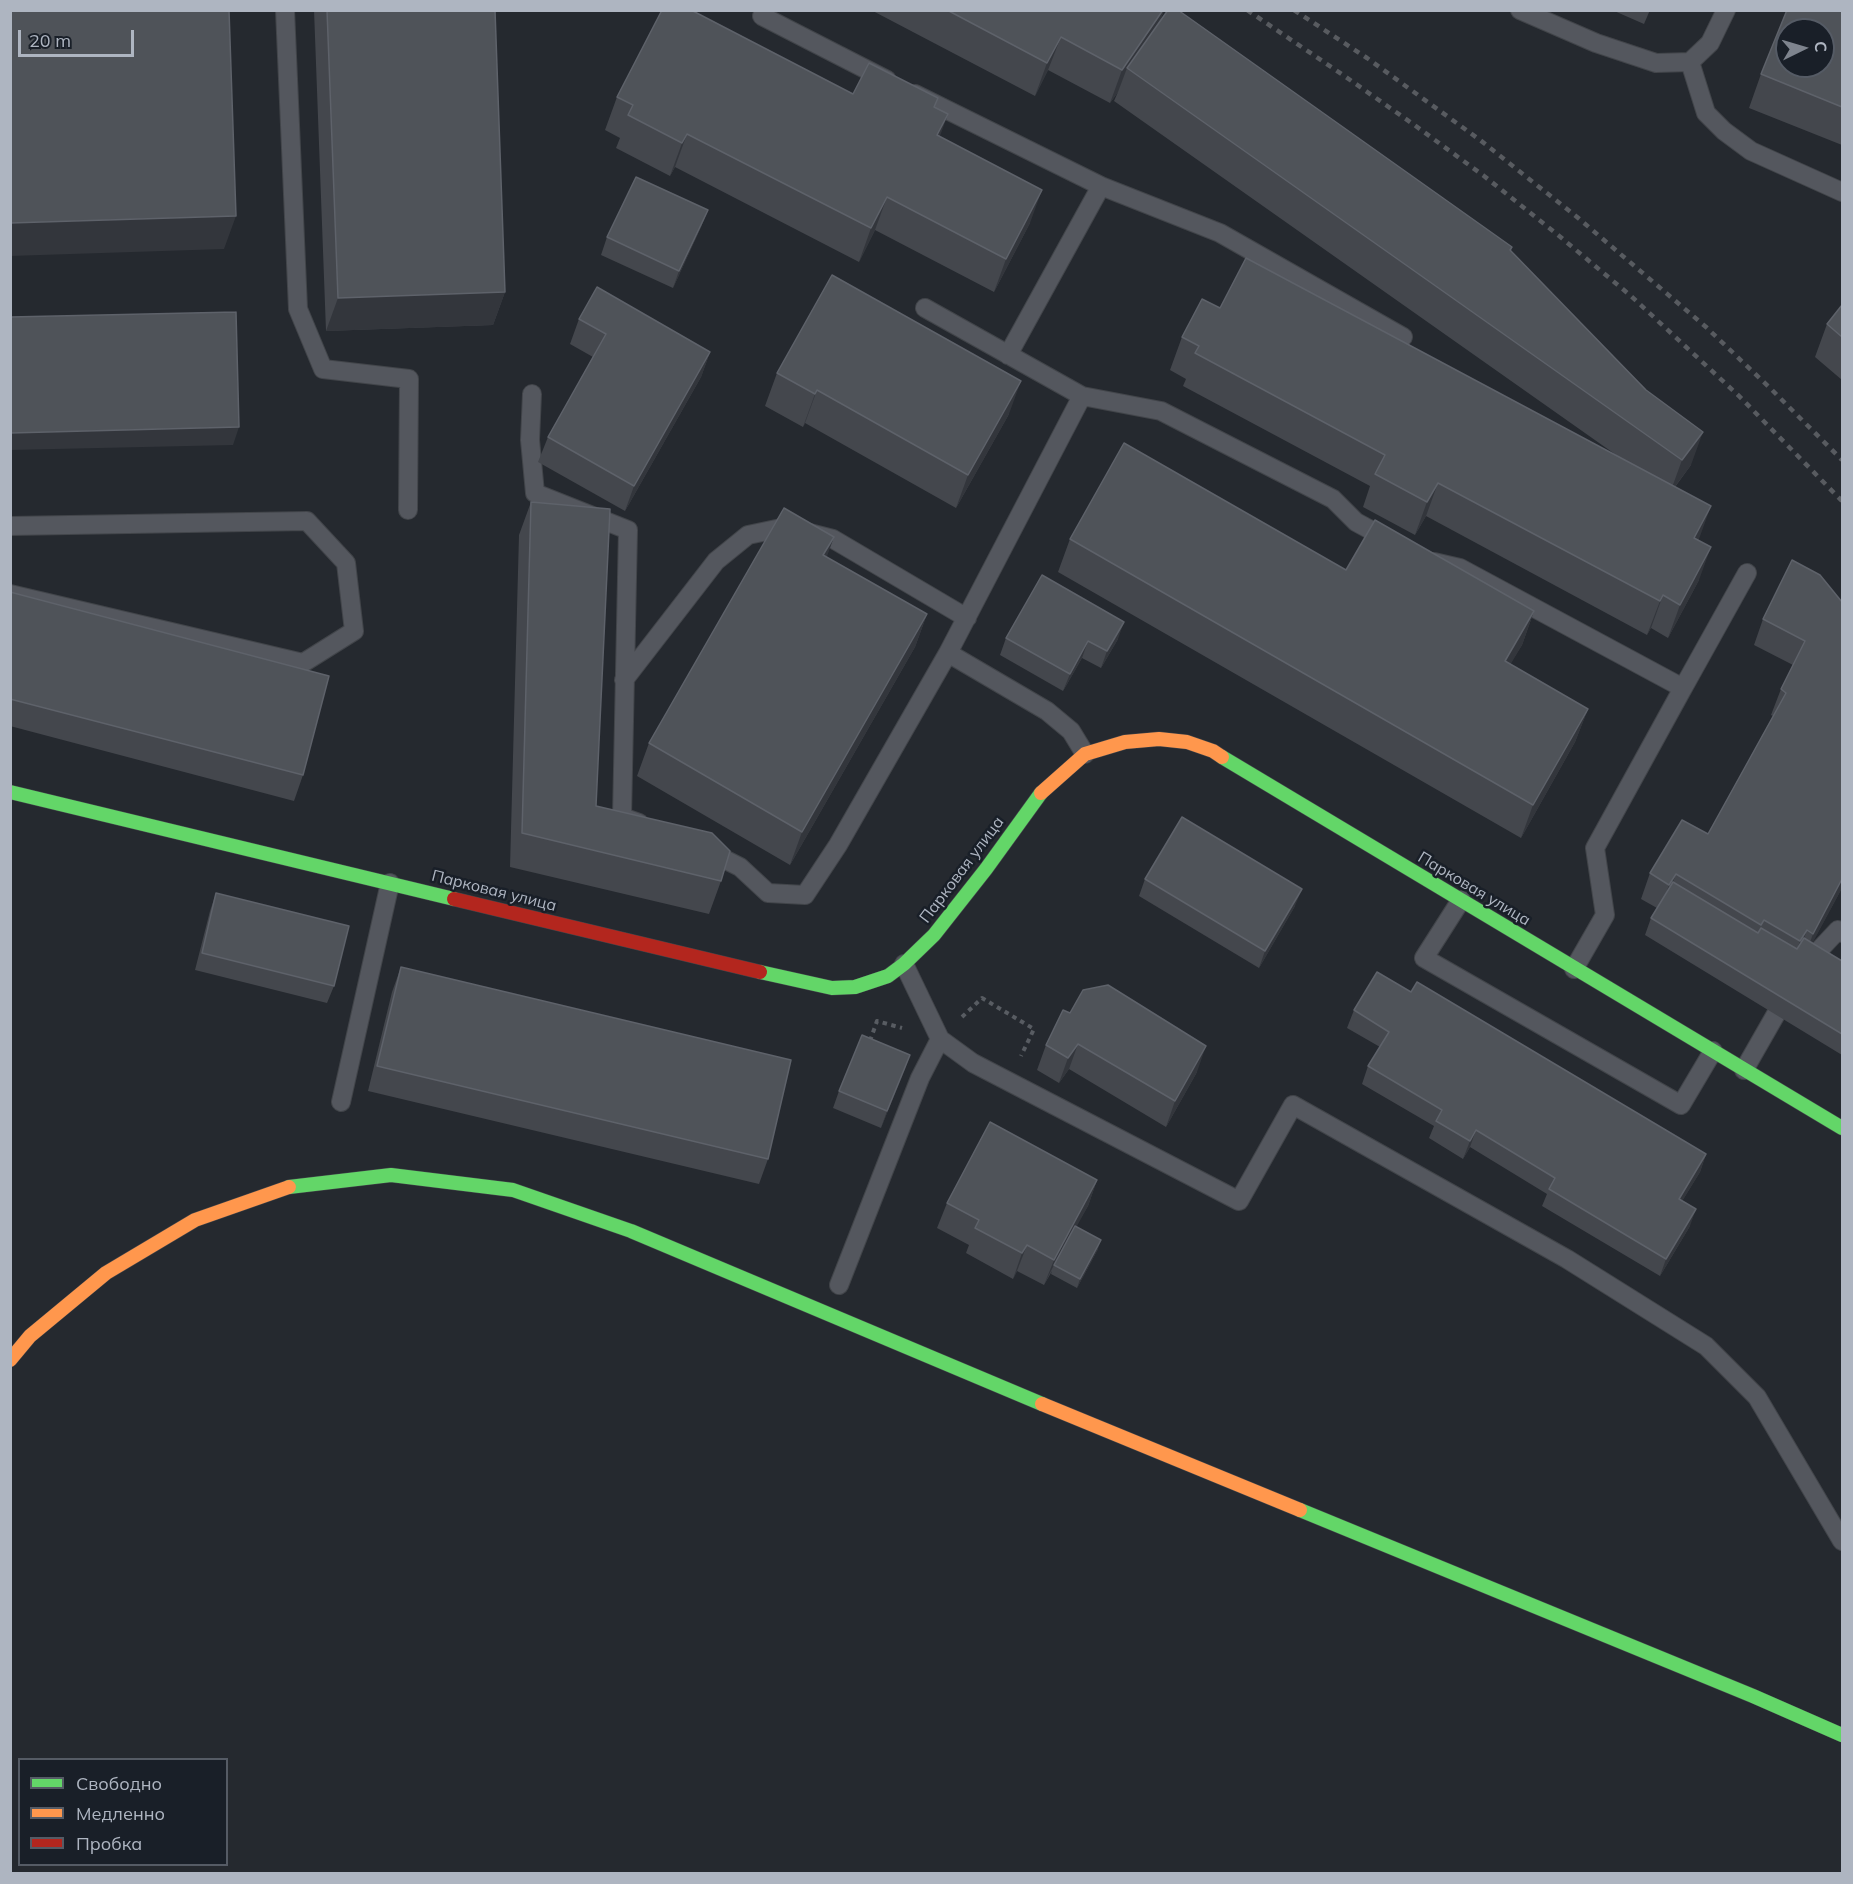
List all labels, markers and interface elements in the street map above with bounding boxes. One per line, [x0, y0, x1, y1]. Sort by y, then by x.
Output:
scale bar [21, 18, 136, 56]
north arrow [1775, 18, 1835, 78]
text: 20 m [29, 29, 71, 52]
text: С [1810, 40, 1831, 53]
street label: Парковая улица [916, 813, 1008, 927]
street label: Парковая улица [1414, 848, 1534, 930]
street label: Парковая улица [430, 866, 558, 916]
legend [18, 1758, 228, 1866]
text: Свободно [76, 1772, 162, 1795]
text: Медленно [76, 1802, 165, 1825]
text: Пробка [76, 1832, 142, 1855]

